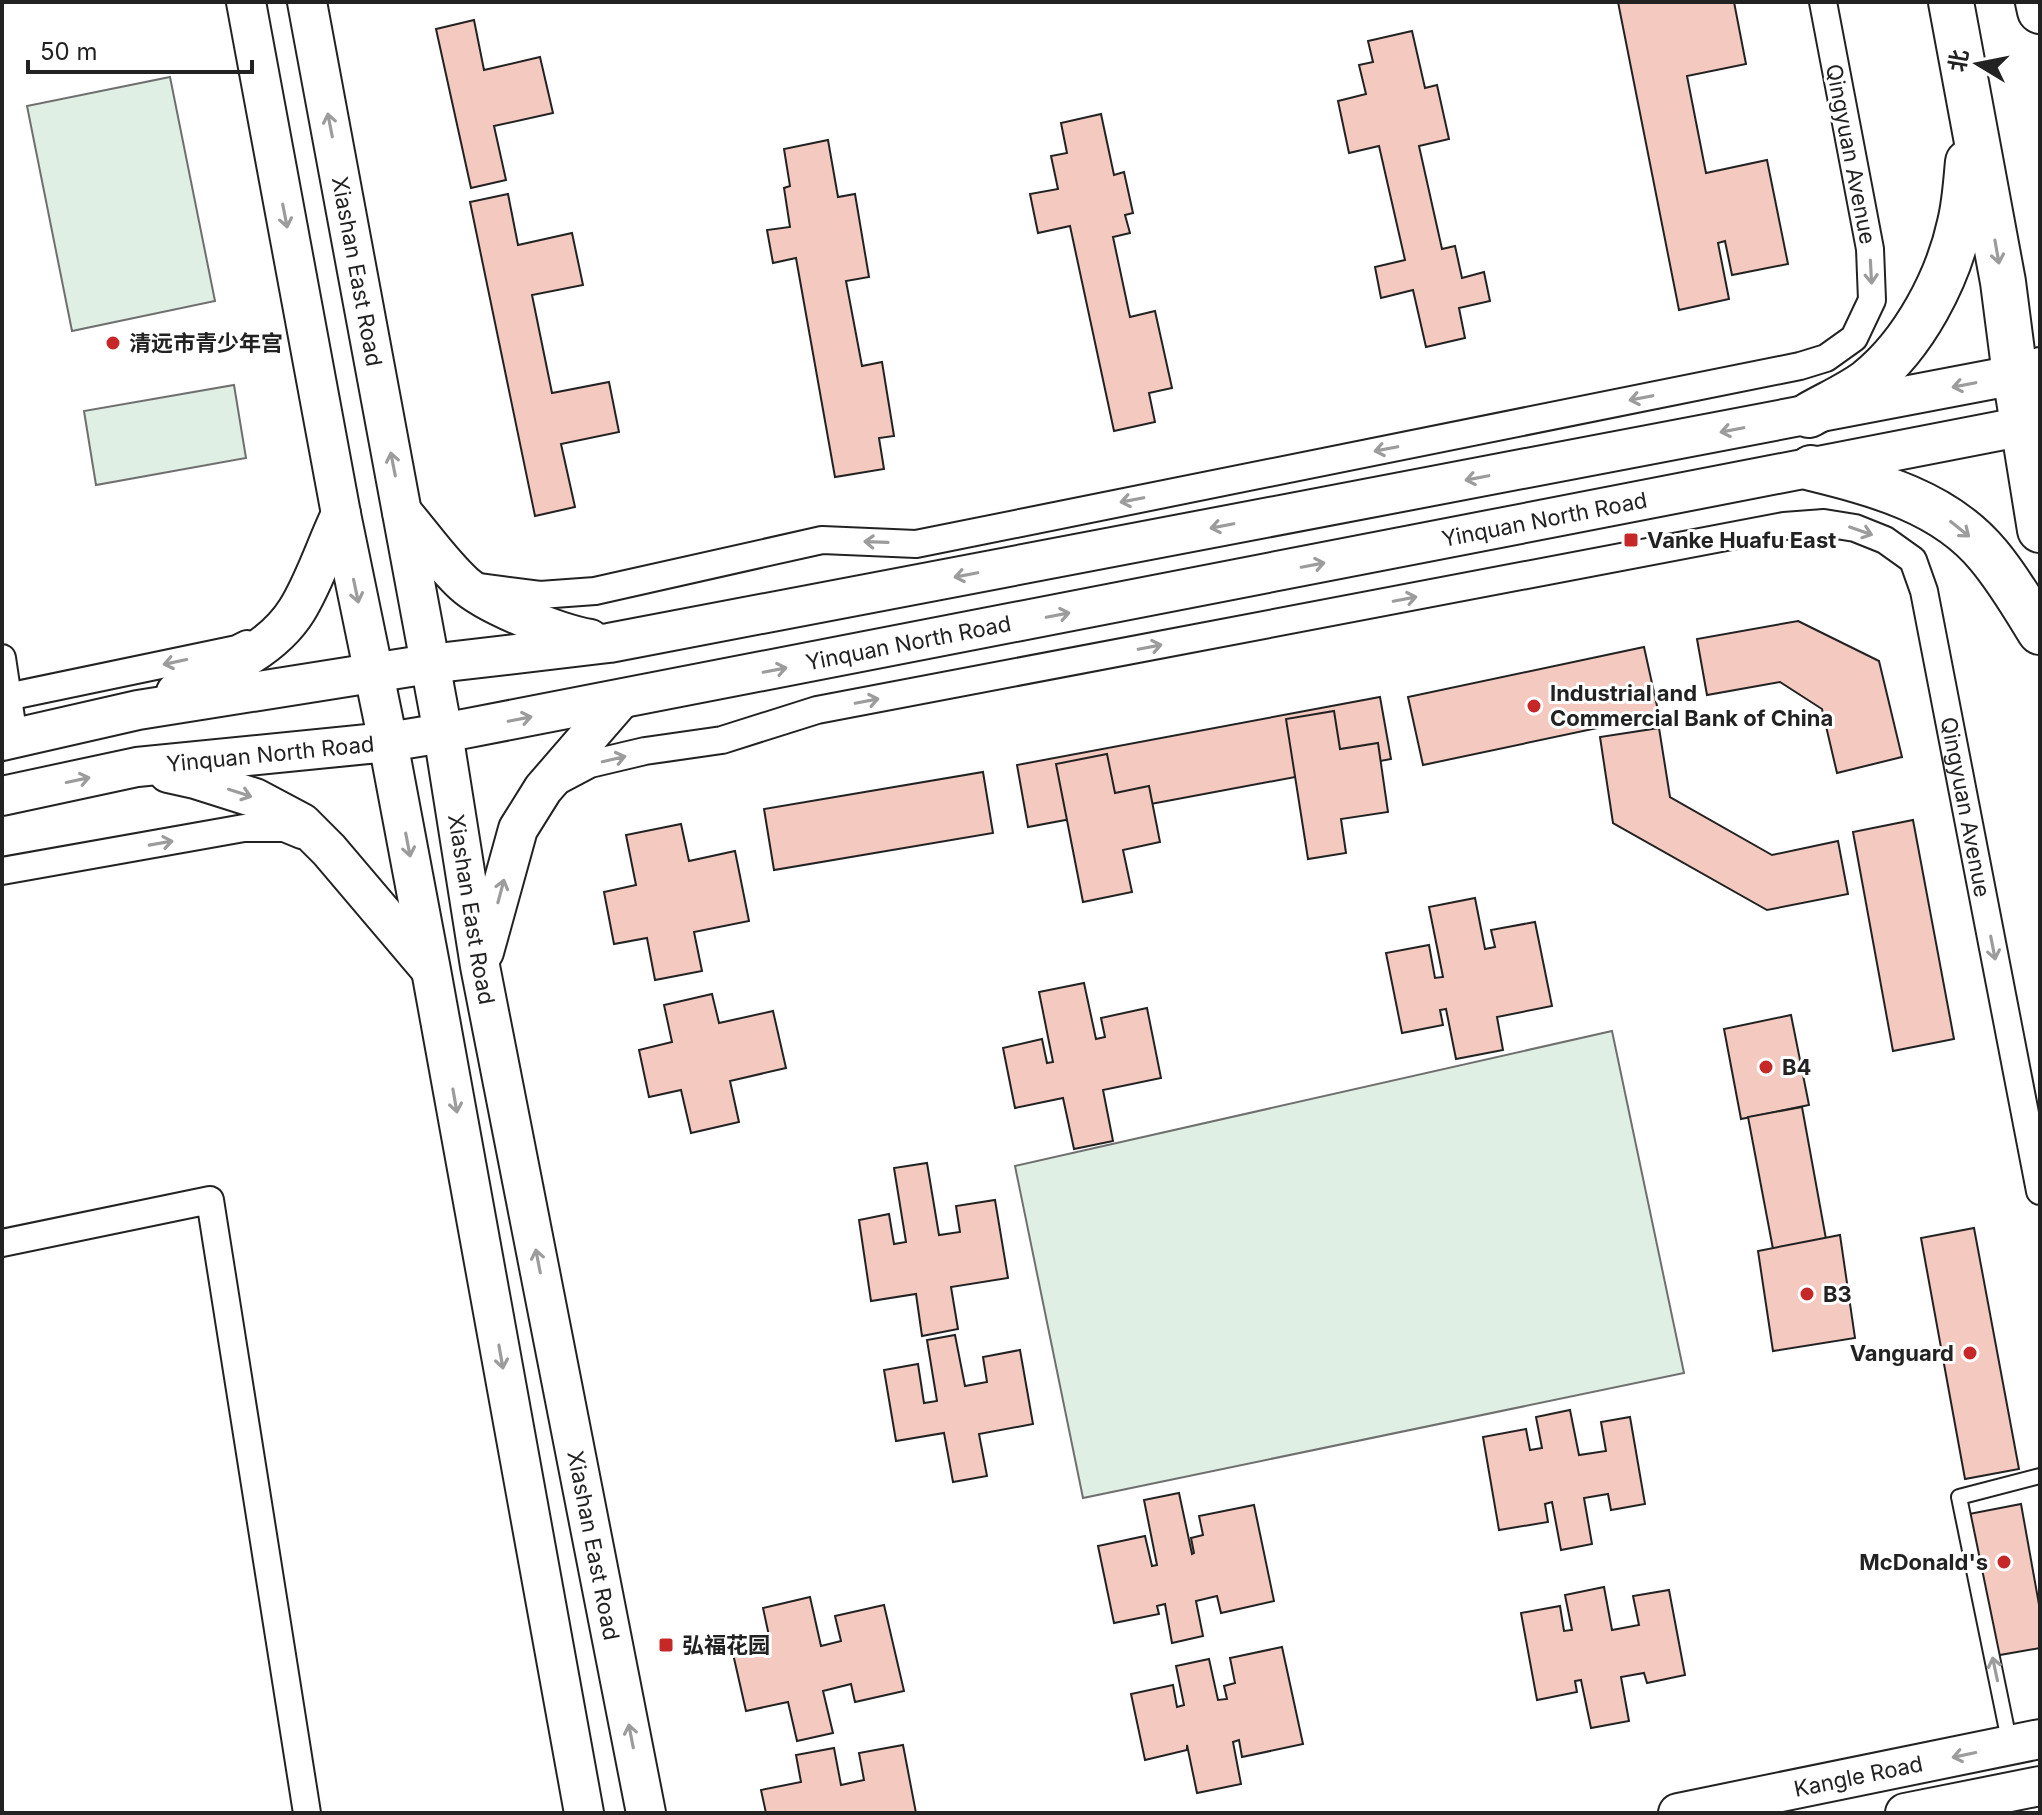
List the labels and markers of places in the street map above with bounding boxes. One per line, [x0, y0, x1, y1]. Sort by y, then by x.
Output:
place label: 清远市青少年宫 [129, 330, 283, 356]
marker: 清远市青少年宫 [104, 334, 122, 352]
place label: Vanke Huafu East [1647, 527, 1836, 553]
marker: Vanke Huafu East [1622, 531, 1640, 549]
place label: Industrial and Commercial Bank of China [1550, 680, 1833, 731]
marker: Industrial and Commercial Bank of China [1525, 697, 1543, 715]
place label: B4 [1782, 1054, 1811, 1080]
marker: B4 [1757, 1058, 1775, 1076]
place label: B3 [1823, 1281, 1852, 1307]
marker: B3 [1798, 1285, 1816, 1303]
place label: Vanguard [1850, 1340, 1954, 1366]
marker: Vanguard [1961, 1344, 1979, 1362]
place label: McDonald's [1859, 1549, 1988, 1575]
marker: McDonald's [1995, 1553, 2013, 1571]
place label: 弘福花园 [682, 1632, 770, 1658]
marker: 弘福花园 [657, 1636, 675, 1654]

